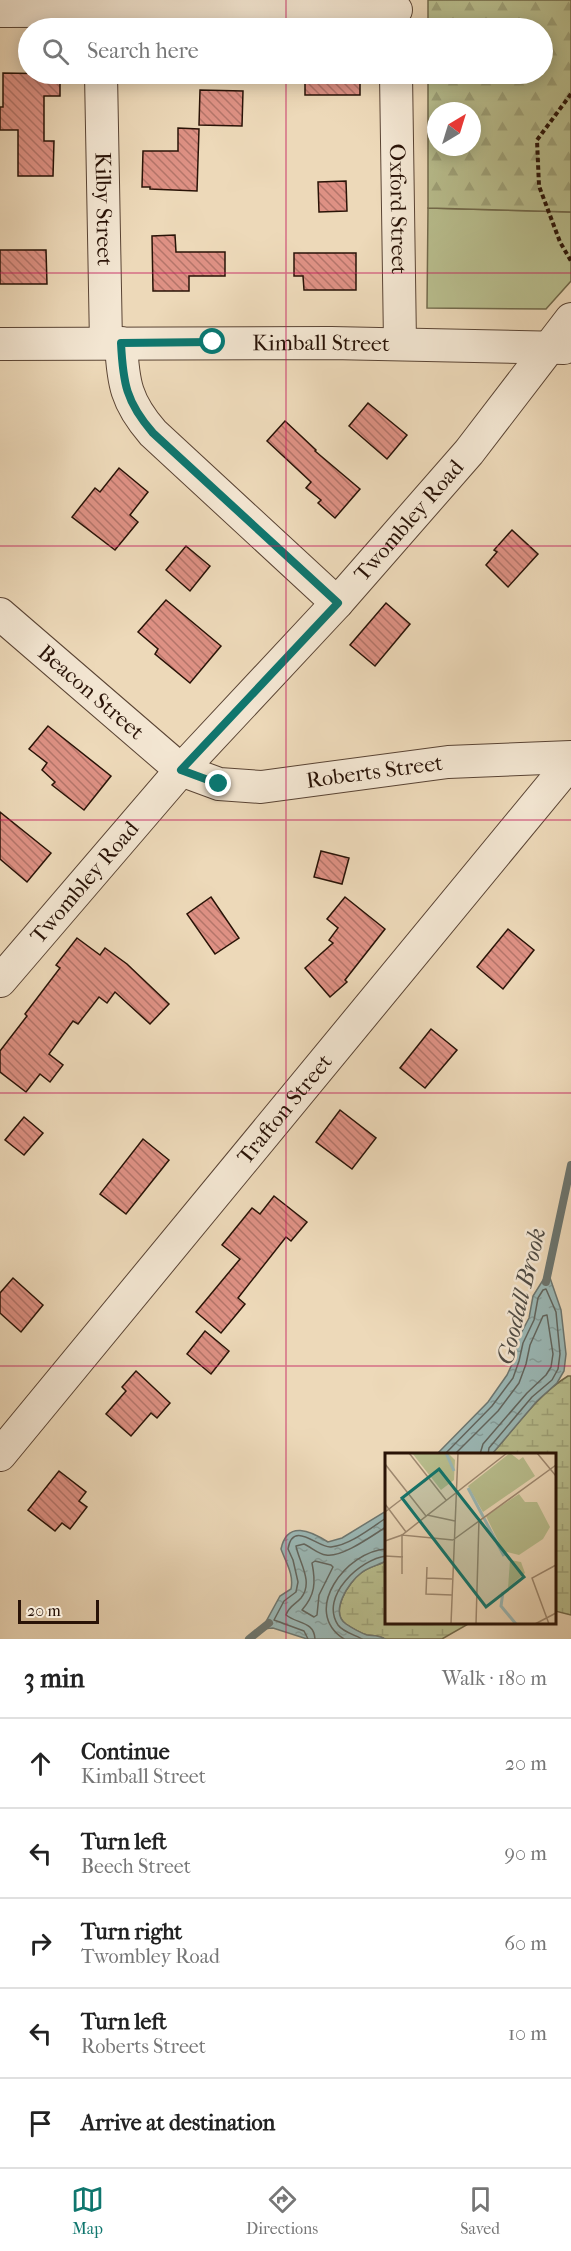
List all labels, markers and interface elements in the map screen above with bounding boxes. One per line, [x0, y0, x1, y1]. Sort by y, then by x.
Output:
search box [18, 18, 553, 84]
icon: search [39, 35, 72, 68]
text: Search here [87, 38, 199, 64]
north arrow [427, 102, 481, 156]
street label: Oxford Street [384, 143, 412, 275]
street label: Kilby Street [89, 152, 118, 266]
route start [199, 328, 225, 354]
street label: Kimball Street [252, 330, 390, 357]
street label: Twombley Road [349, 454, 470, 587]
street label: Beacon Street [33, 639, 149, 745]
street label: Roberts Street [305, 750, 444, 794]
route end [205, 770, 231, 796]
street label: Twombley Road [25, 815, 145, 949]
street label: Trafton Street [232, 1049, 338, 1169]
water label: Goodall Brook [491, 1225, 551, 1367]
inset map [385, 1453, 556, 1624]
scale bar [18, 1597, 99, 1624]
text: 20 m [27, 1601, 61, 1620]
text: 3 min [24, 1663, 85, 1694]
text: Walk · 180 m [442, 1667, 547, 1690]
text: Continue [81, 1739, 170, 1765]
icon: ahead [24, 1747, 57, 1780]
text: 20 m [505, 1752, 547, 1775]
text: Kimball Street [81, 1765, 206, 1788]
text: Turn left [81, 1829, 167, 1855]
icon: left [24, 1837, 57, 1870]
text: 90 m [505, 1842, 547, 1865]
text: Beech Street [81, 1855, 191, 1878]
text: Turn right [81, 1919, 182, 1945]
icon: right [24, 1927, 57, 1960]
text: 60 m [504, 1932, 547, 1955]
text: Twombley Road [81, 1945, 220, 1968]
text: Turn left [81, 2009, 167, 2035]
icon: left [24, 2017, 57, 2050]
text: 10 m [508, 2022, 547, 2045]
text: Roberts Street [81, 2035, 206, 2058]
icon: arrive [24, 2107, 57, 2140]
text: Arrive at destination [81, 2110, 275, 2136]
tab: Map [71, 2183, 104, 2238]
tab: Directions [246, 2183, 318, 2238]
tab: Saved [460, 2183, 500, 2238]

